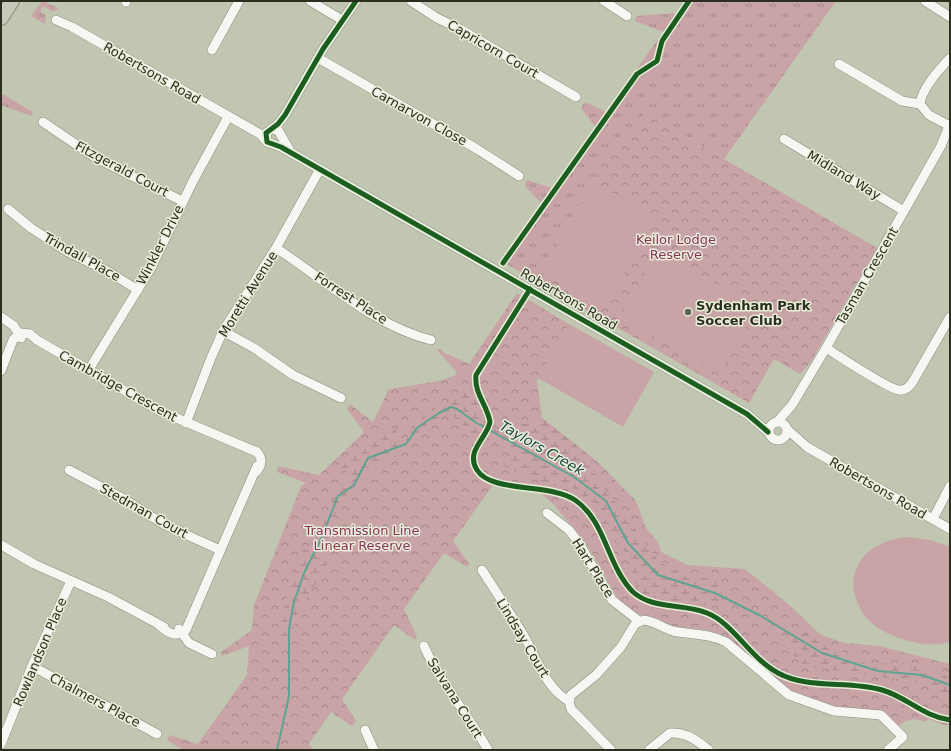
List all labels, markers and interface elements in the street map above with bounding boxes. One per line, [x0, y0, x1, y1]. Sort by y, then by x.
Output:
street label: Capricorn Court [445, 17, 541, 81]
street label: Robertsons Road [101, 39, 203, 107]
street label: Carnarvon Close [369, 83, 469, 149]
street label: Fitzgerald Court [73, 138, 171, 200]
street label: Midland Way [805, 147, 884, 203]
street label: Winkler Drive [133, 203, 187, 287]
street label: Tasman Crescent [832, 224, 901, 329]
street label: Trindall Place [40, 229, 123, 284]
park label: Keilor Lodge Reserve [636, 232, 716, 262]
street label: Moretti Avenue [216, 248, 280, 340]
street label: Robertsons Road [518, 265, 620, 333]
street label: Forrest Place [312, 269, 390, 327]
place label: Sydenham Park Soccer Club [696, 298, 811, 328]
marker: Sydenham Park Soccer Club [683, 307, 693, 317]
street label: Cambridge Crescent [56, 347, 180, 425]
water label: Taylors Creek [497, 417, 588, 479]
street label: Robertsons Road [827, 454, 929, 522]
street label: Stedman Court [97, 481, 191, 541]
park label: Transmission Line Linear Reserve [303, 523, 420, 553]
street label: Hart Place [569, 536, 617, 600]
street label: Rowlandson Place [10, 595, 70, 709]
street label: Lindsay Court [493, 596, 553, 680]
street label: Salvana Court [424, 655, 486, 741]
street label: Chalmers Place [47, 670, 143, 730]

